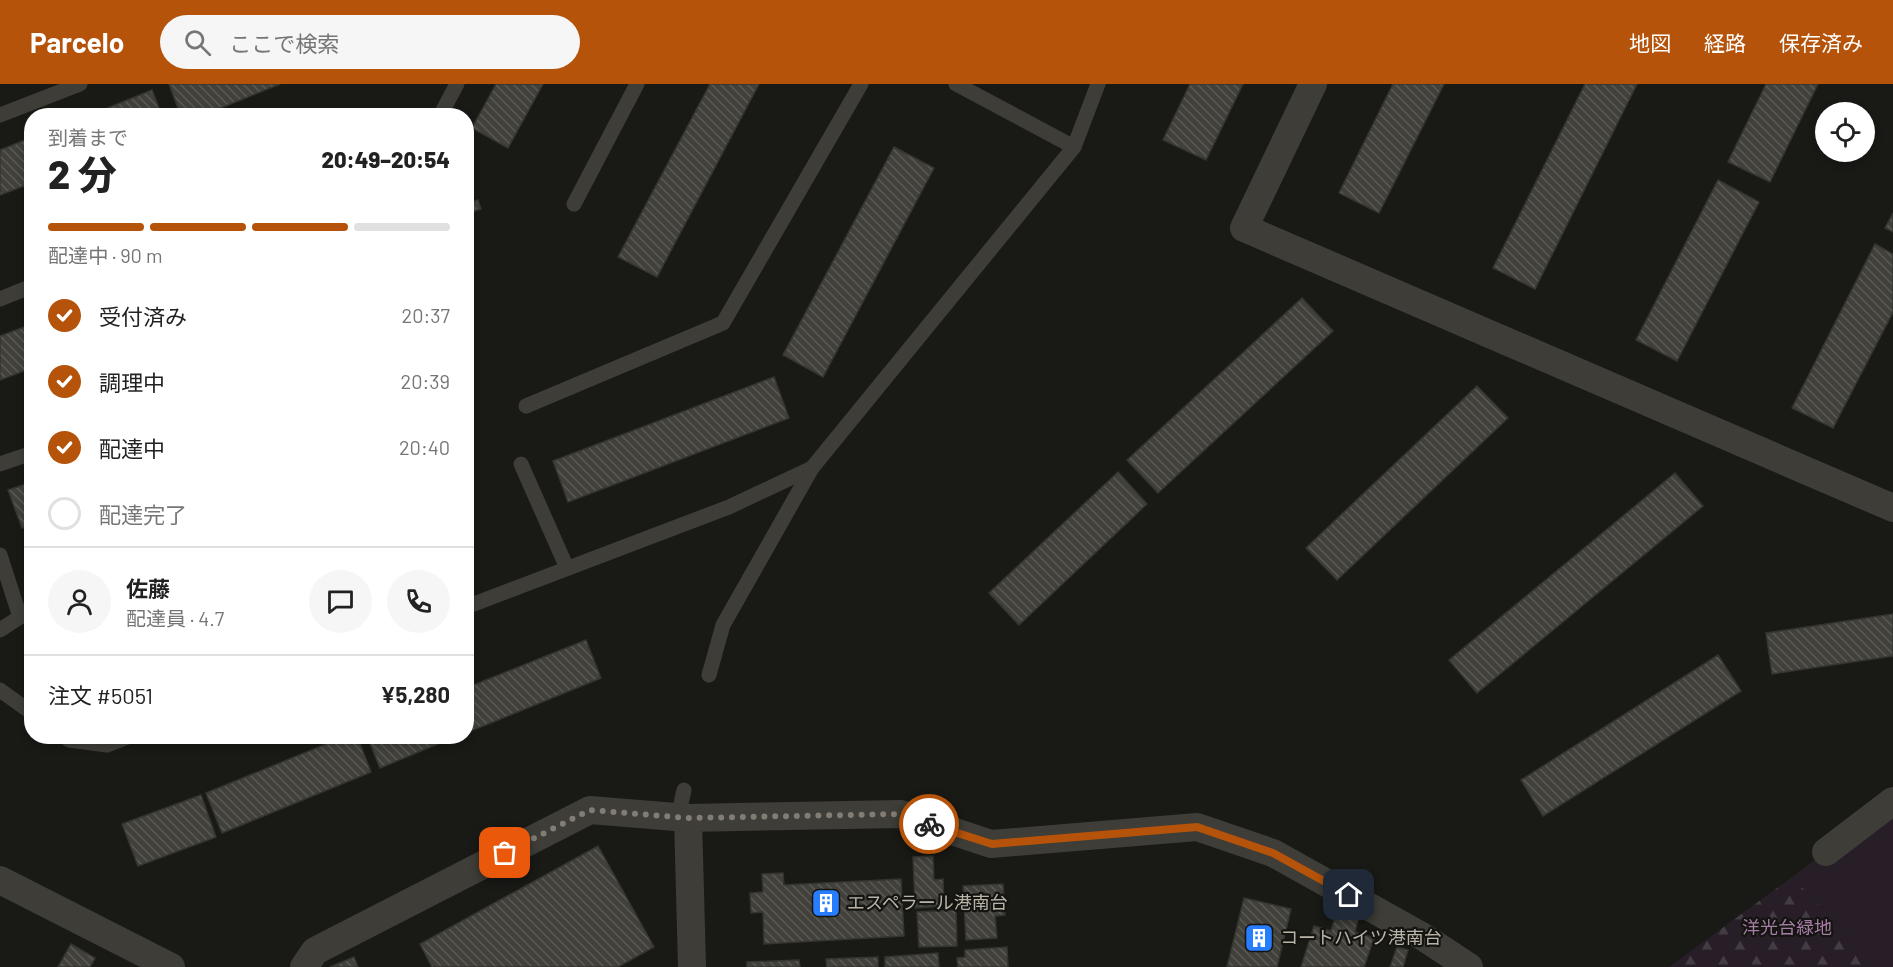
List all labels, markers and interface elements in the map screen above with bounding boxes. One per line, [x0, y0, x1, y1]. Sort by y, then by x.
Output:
search box [160, 15, 580, 69]
text: Parcelo [30, 25, 124, 59]
icon: search [181, 26, 214, 59]
text: ここで検索 [229, 30, 339, 56]
text: 地図 [1629, 30, 1671, 55]
text: 経路 [1704, 30, 1746, 55]
text: 保存済み [1779, 30, 1863, 55]
map controls [1815, 102, 1875, 162]
button: locate [1815, 102, 1875, 162]
text: 到着まで [48, 125, 128, 149]
text: 20:49–20:54 [322, 146, 450, 172]
text: 2 分 [48, 150, 117, 197]
text: 配達中 · 90 m [48, 243, 162, 267]
icon: check [48, 299, 81, 332]
text: 受付済み [99, 303, 187, 329]
text: 20:37 [401, 303, 450, 327]
icon: check [48, 365, 81, 398]
text: 調理中 [99, 369, 165, 395]
text: 20:39 [400, 369, 450, 393]
icon: check [48, 431, 81, 464]
text: 配達中 [99, 435, 165, 461]
text: 20:40 [399, 435, 450, 459]
text: 配達完了 [99, 501, 187, 527]
button: person [48, 570, 111, 633]
button: chat [309, 570, 372, 633]
button: phone [387, 570, 450, 633]
text: 佐藤 [126, 575, 170, 601]
text: 配達員 · 4.7 [126, 606, 224, 630]
text: ¥5,280 [380, 681, 450, 707]
text: 注文 #5051 [48, 682, 153, 708]
courier [899, 794, 959, 854]
icon: bike [913, 808, 946, 841]
pin [479, 827, 530, 878]
icon: bag [488, 836, 521, 869]
pin [1323, 869, 1374, 920]
icon: home [1332, 878, 1365, 911]
building icon: エスペラール港南台 [810, 887, 842, 919]
place label: エスペラール港南台 [847, 891, 1008, 913]
park label: 洋光台緑地 [1742, 916, 1832, 938]
building icon: コートハイツ港南台 [1243, 922, 1275, 954]
place label: コートハイツ港南台 [1280, 926, 1442, 948]

